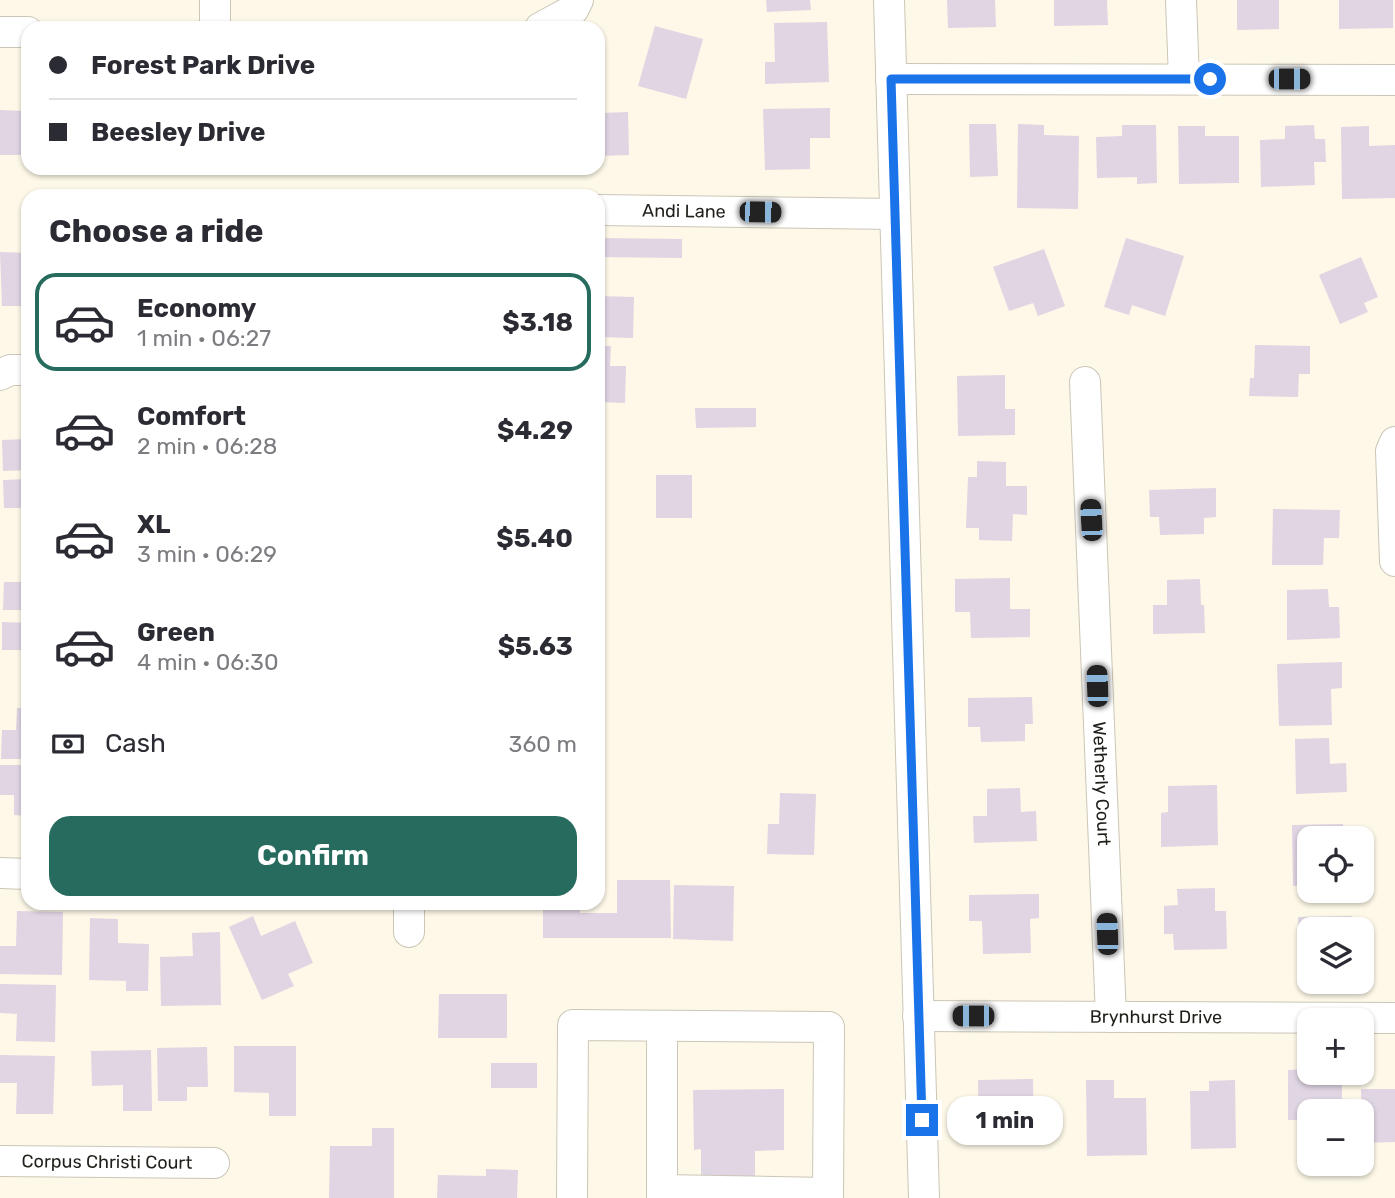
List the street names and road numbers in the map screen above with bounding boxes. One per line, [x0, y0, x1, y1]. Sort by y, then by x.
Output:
street label: Andi Lane [642, 200, 726, 223]
street label: Wetherly Court [1088, 721, 1115, 846]
street label: Brynhurst Drive [1090, 1006, 1222, 1028]
street label: Corpus Christi Court [22, 1150, 192, 1174]

